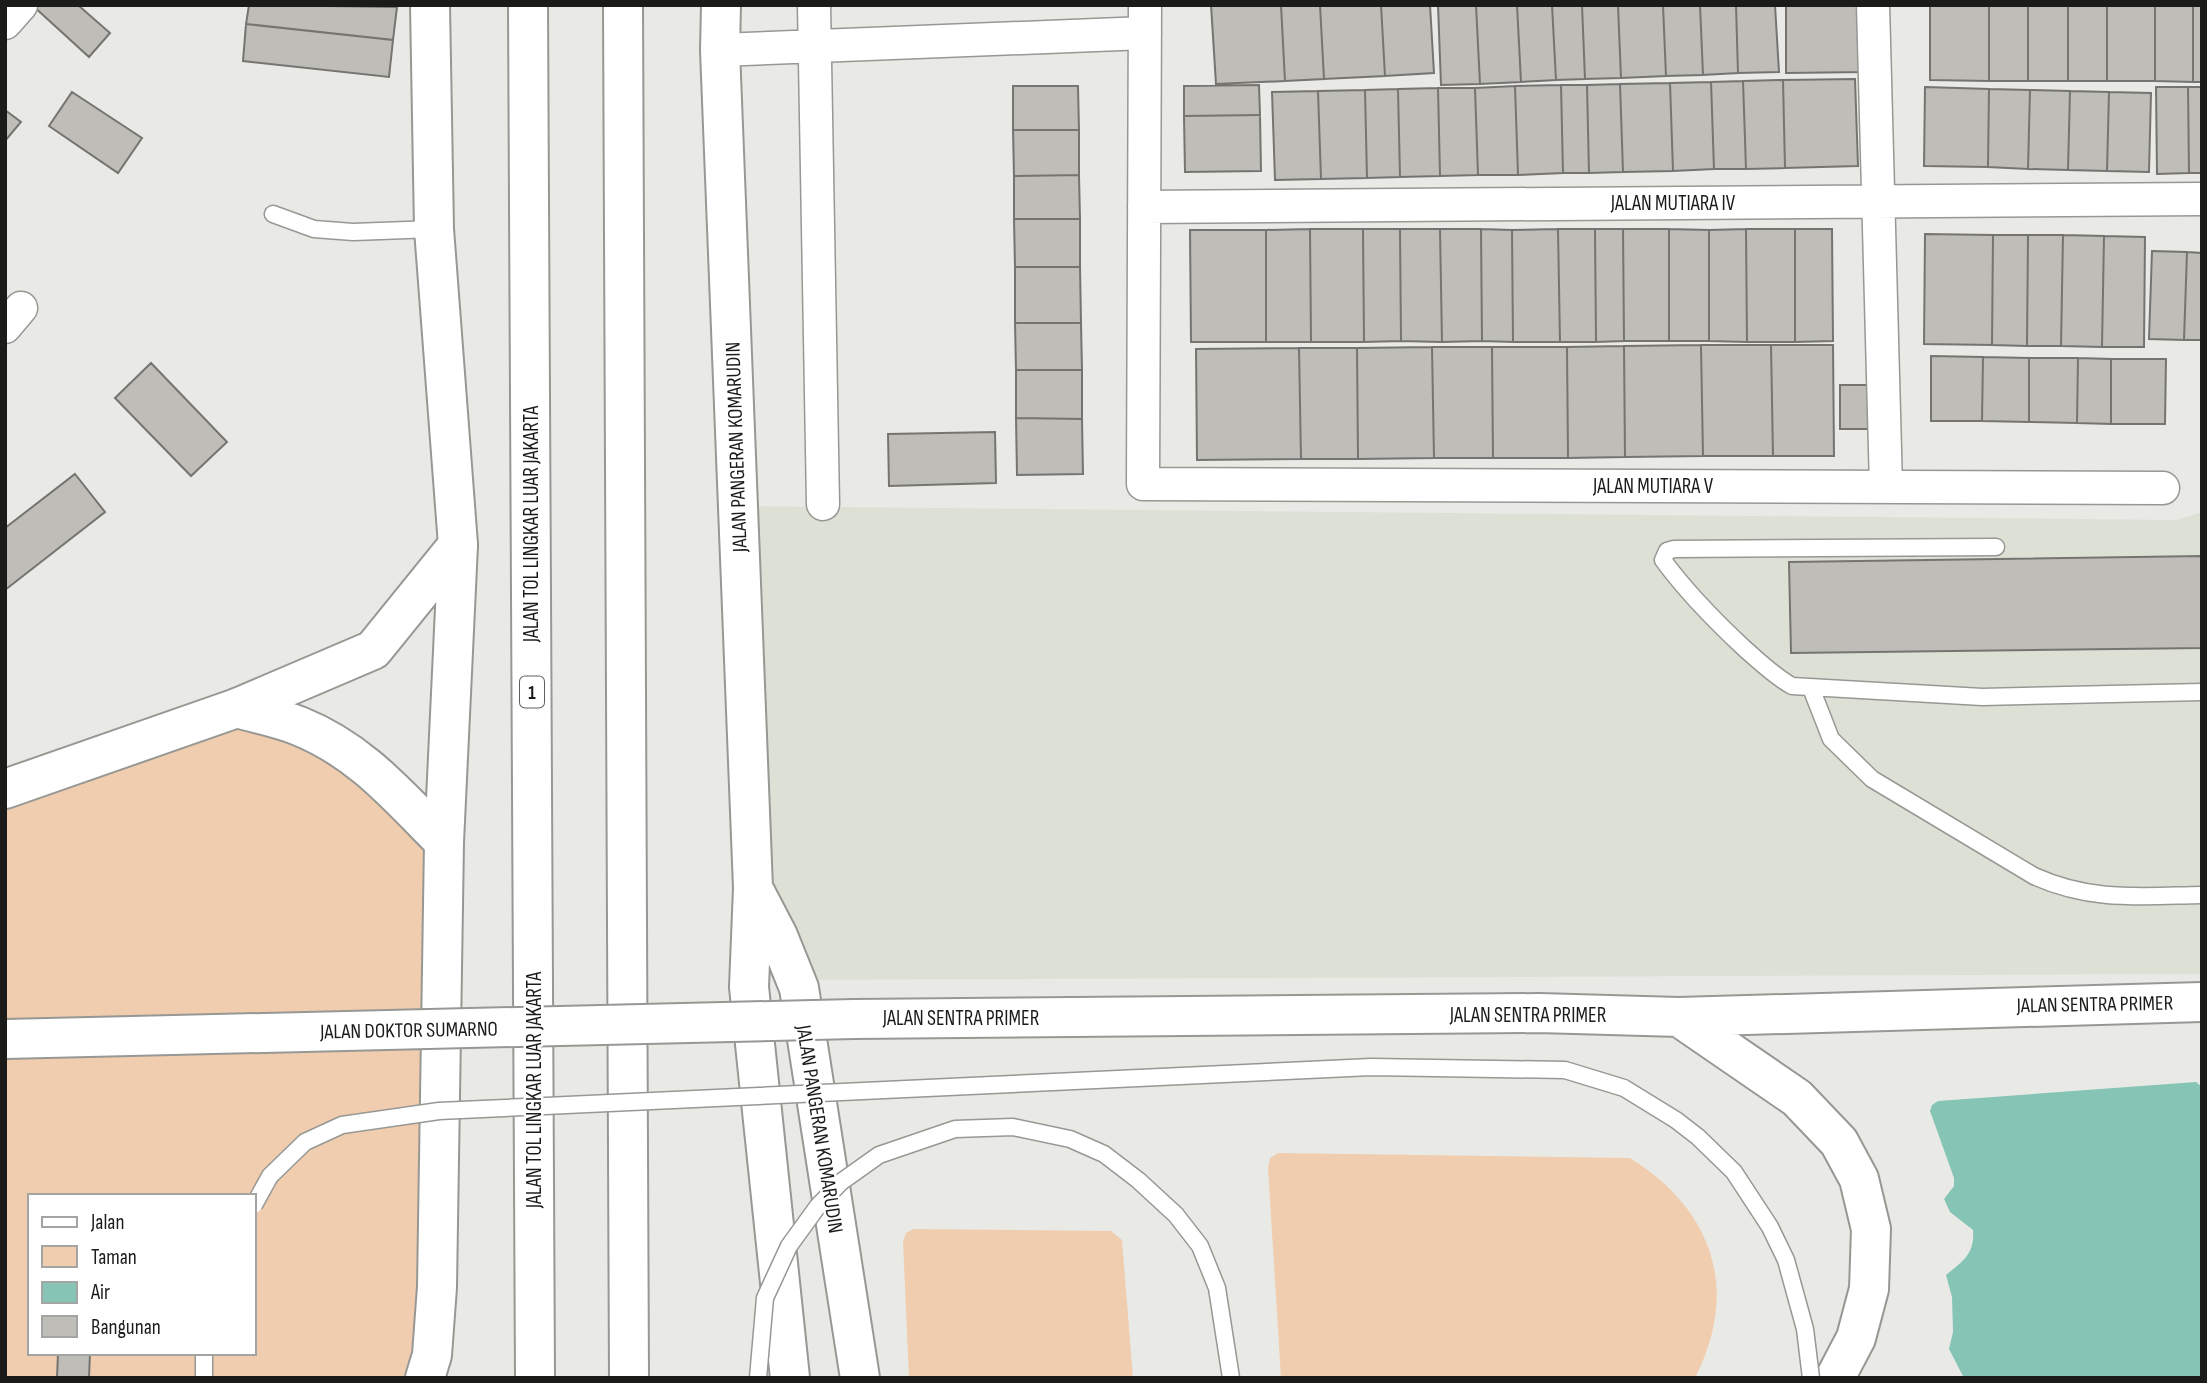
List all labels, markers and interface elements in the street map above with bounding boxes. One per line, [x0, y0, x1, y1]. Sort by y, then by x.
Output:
street label: JALAN MUTIARA IV [1610, 191, 1736, 216]
street label: JALAN PANGERAN KOMARUDIN [720, 341, 753, 554]
street label: JALAN TOL LINGKAR LUAR JAKARTA [519, 405, 544, 643]
street label: JALAN MUTIARA V [1592, 474, 1714, 499]
road number: 1 [520, 677, 544, 708]
street label: JALAN TOL LINGKAR LUAR JAKARTA [522, 971, 547, 1209]
street label: JALAN SENTRA PRIMER [2015, 991, 2174, 1018]
street label: JALAN SENTRA PRIMER [1449, 1003, 1607, 1028]
street label: JALAN SENTRA PRIMER [882, 1006, 1040, 1031]
street label: JALAN DOKTOR SUMARNO [319, 1016, 498, 1045]
street label: JALAN PANGERAN KOMARUDIN [791, 1022, 848, 1235]
legend [28, 1194, 256, 1355]
text: Jalan [90, 1210, 124, 1235]
text: Taman [91, 1245, 137, 1270]
text: Air [90, 1280, 110, 1305]
text: Bangunan [91, 1315, 161, 1340]

